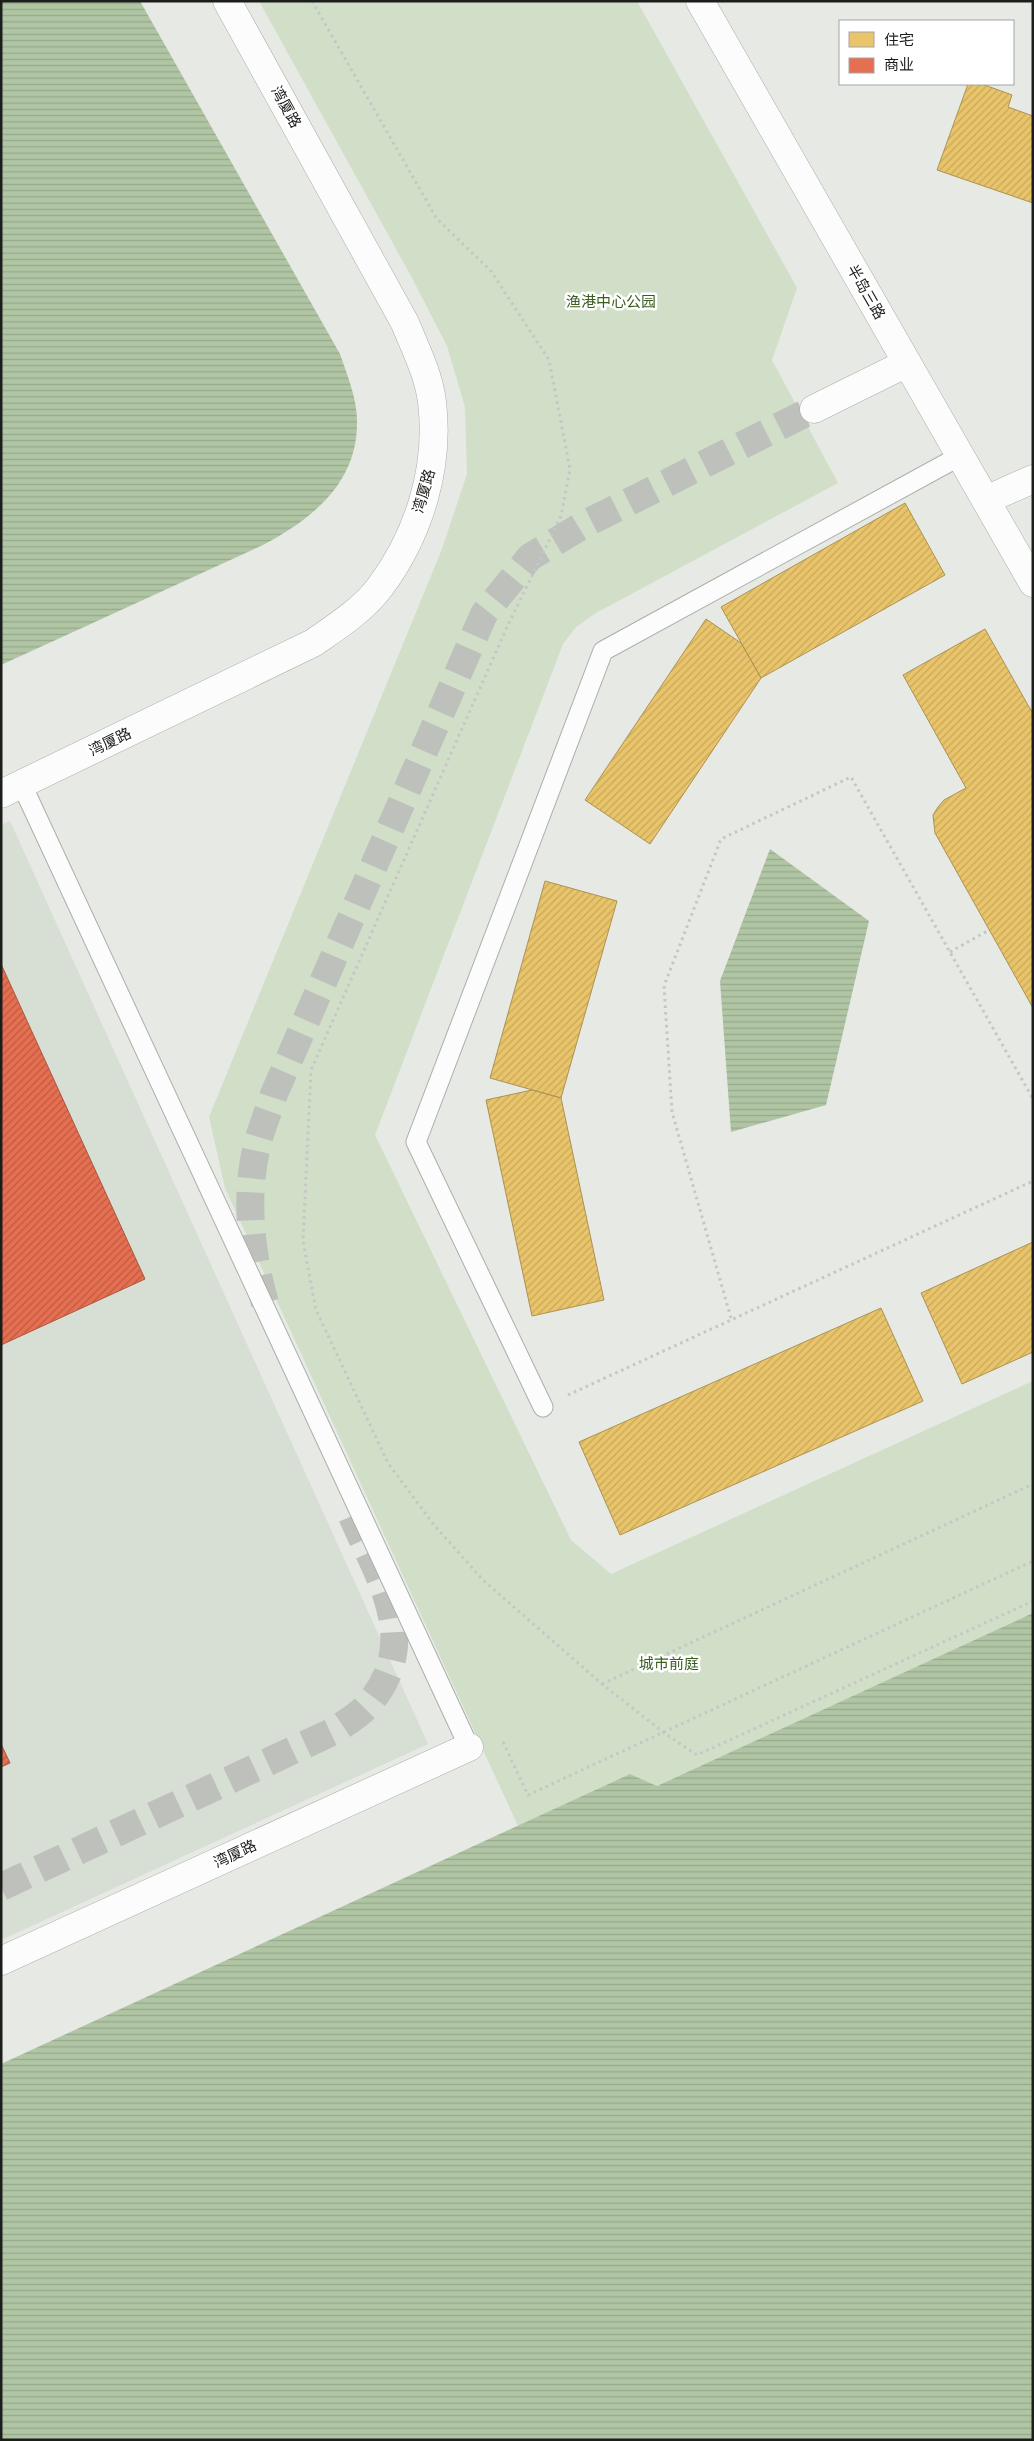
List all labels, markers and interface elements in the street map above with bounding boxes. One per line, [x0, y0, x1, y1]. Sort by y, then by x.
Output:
legend [839, 20, 1014, 85]
text: 住宅 [884, 31, 914, 49]
text: 商业 [884, 56, 914, 74]
street label: 湾厦路 [267, 83, 305, 131]
street label: 半岛三路 [843, 262, 889, 322]
park label: 渔港中心公园 [566, 293, 656, 311]
street label: 湾厦路 [409, 467, 439, 515]
street label: 湾厦路 [86, 724, 134, 760]
park label: 城市前庭 [639, 1655, 699, 1673]
street label: 湾厦路 [211, 1836, 259, 1872]

